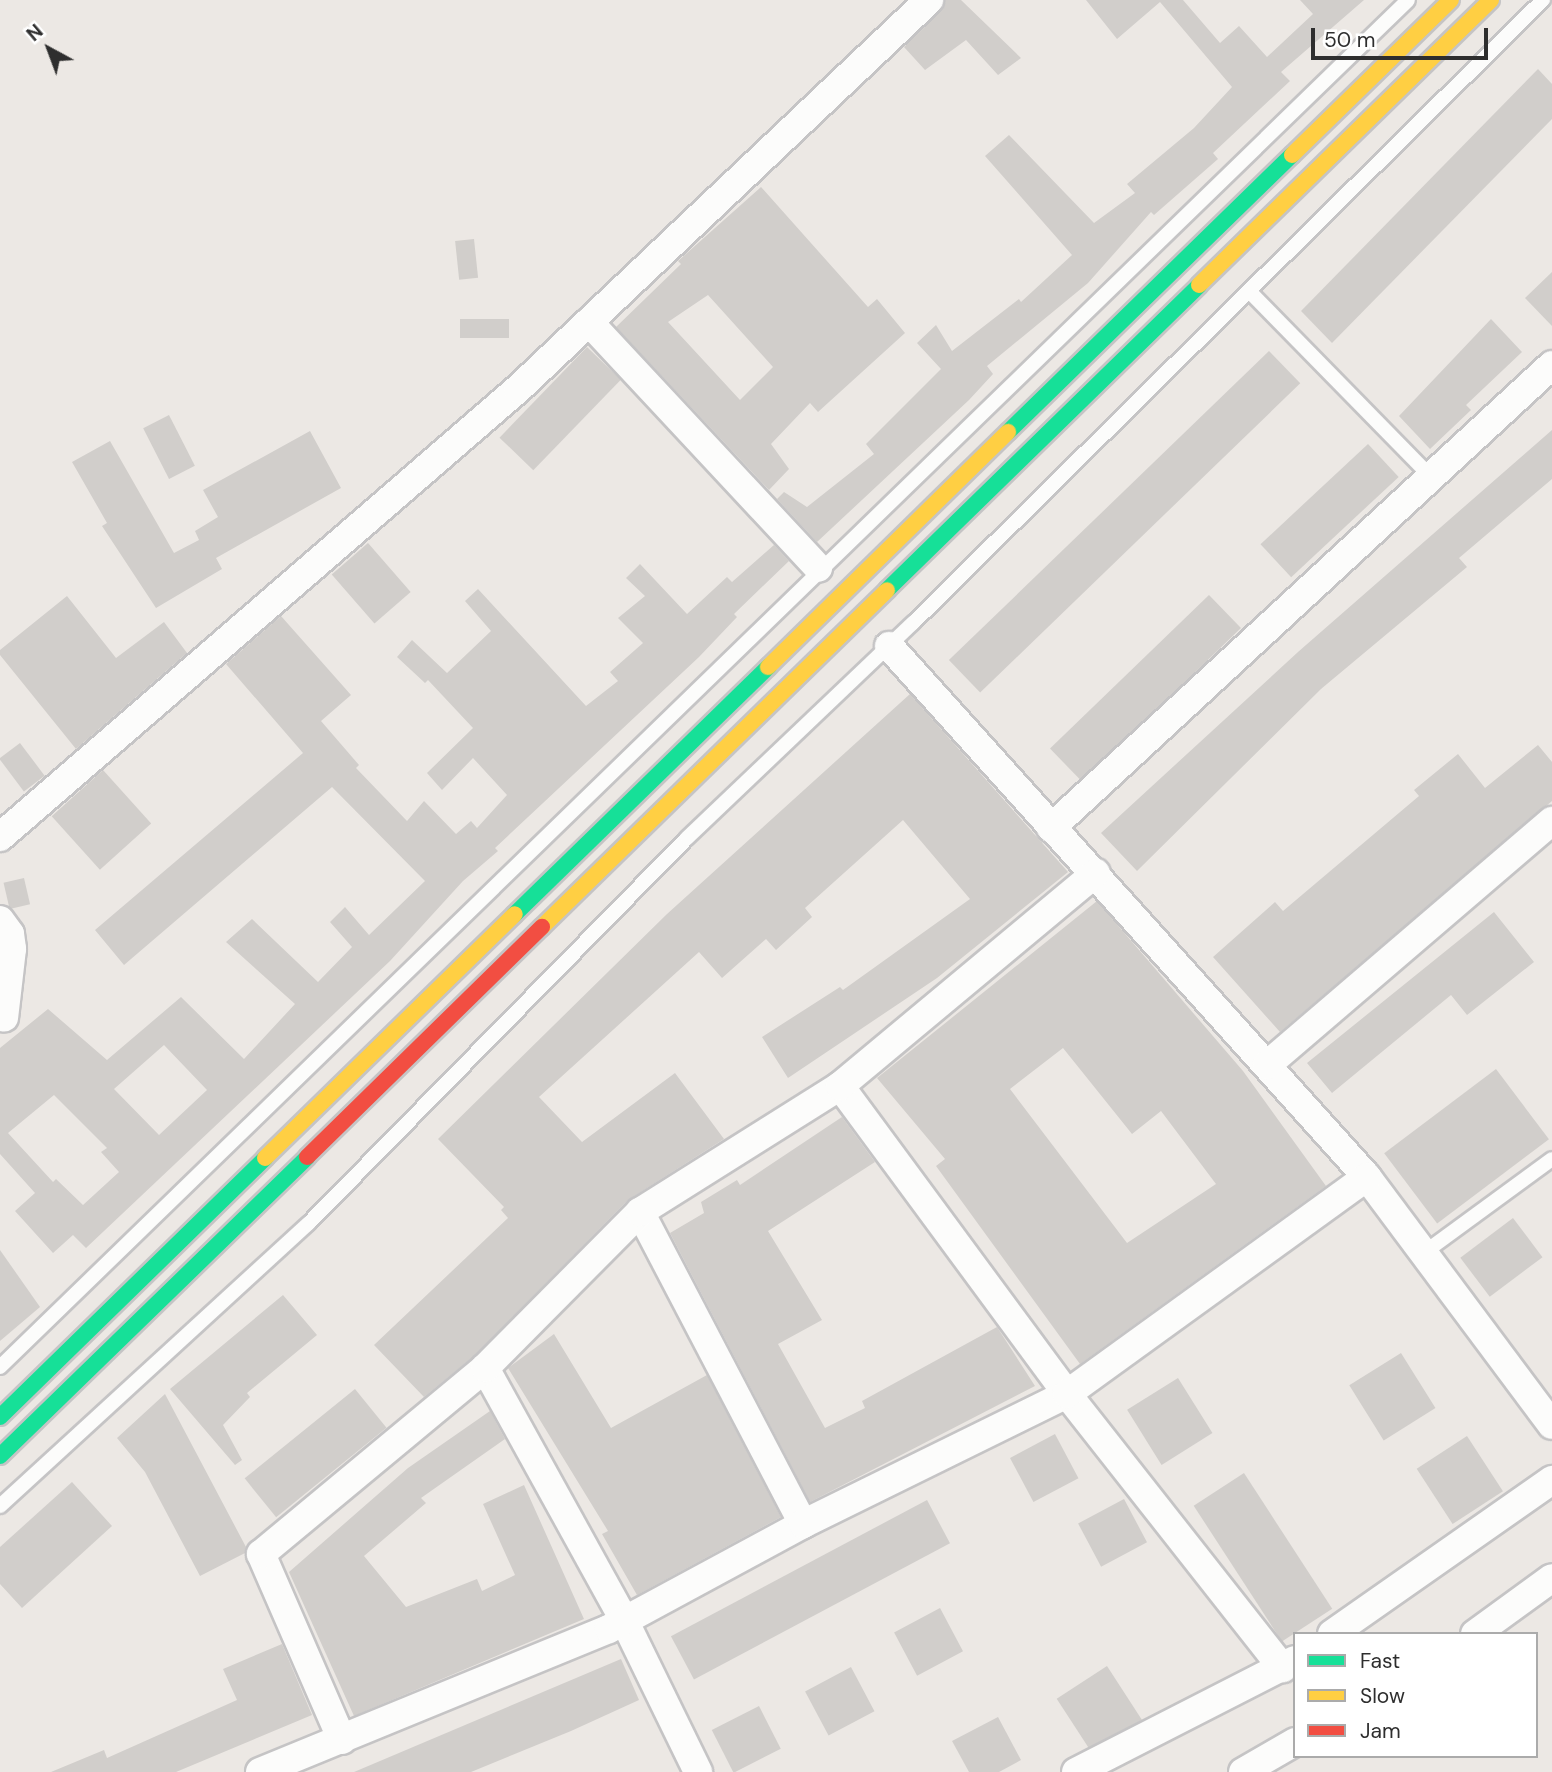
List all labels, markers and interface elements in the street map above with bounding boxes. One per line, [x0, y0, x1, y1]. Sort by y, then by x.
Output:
north arrow [14, 14, 84, 84]
scale bar [1314, 14, 1491, 58]
text: N [21, 19, 48, 47]
text: 50 m [1324, 26, 1375, 54]
legend [1293, 1632, 1538, 1758]
text: Fast [1360, 1647, 1400, 1675]
text: Slow [1360, 1682, 1405, 1710]
text: Jam [1360, 1717, 1401, 1745]

